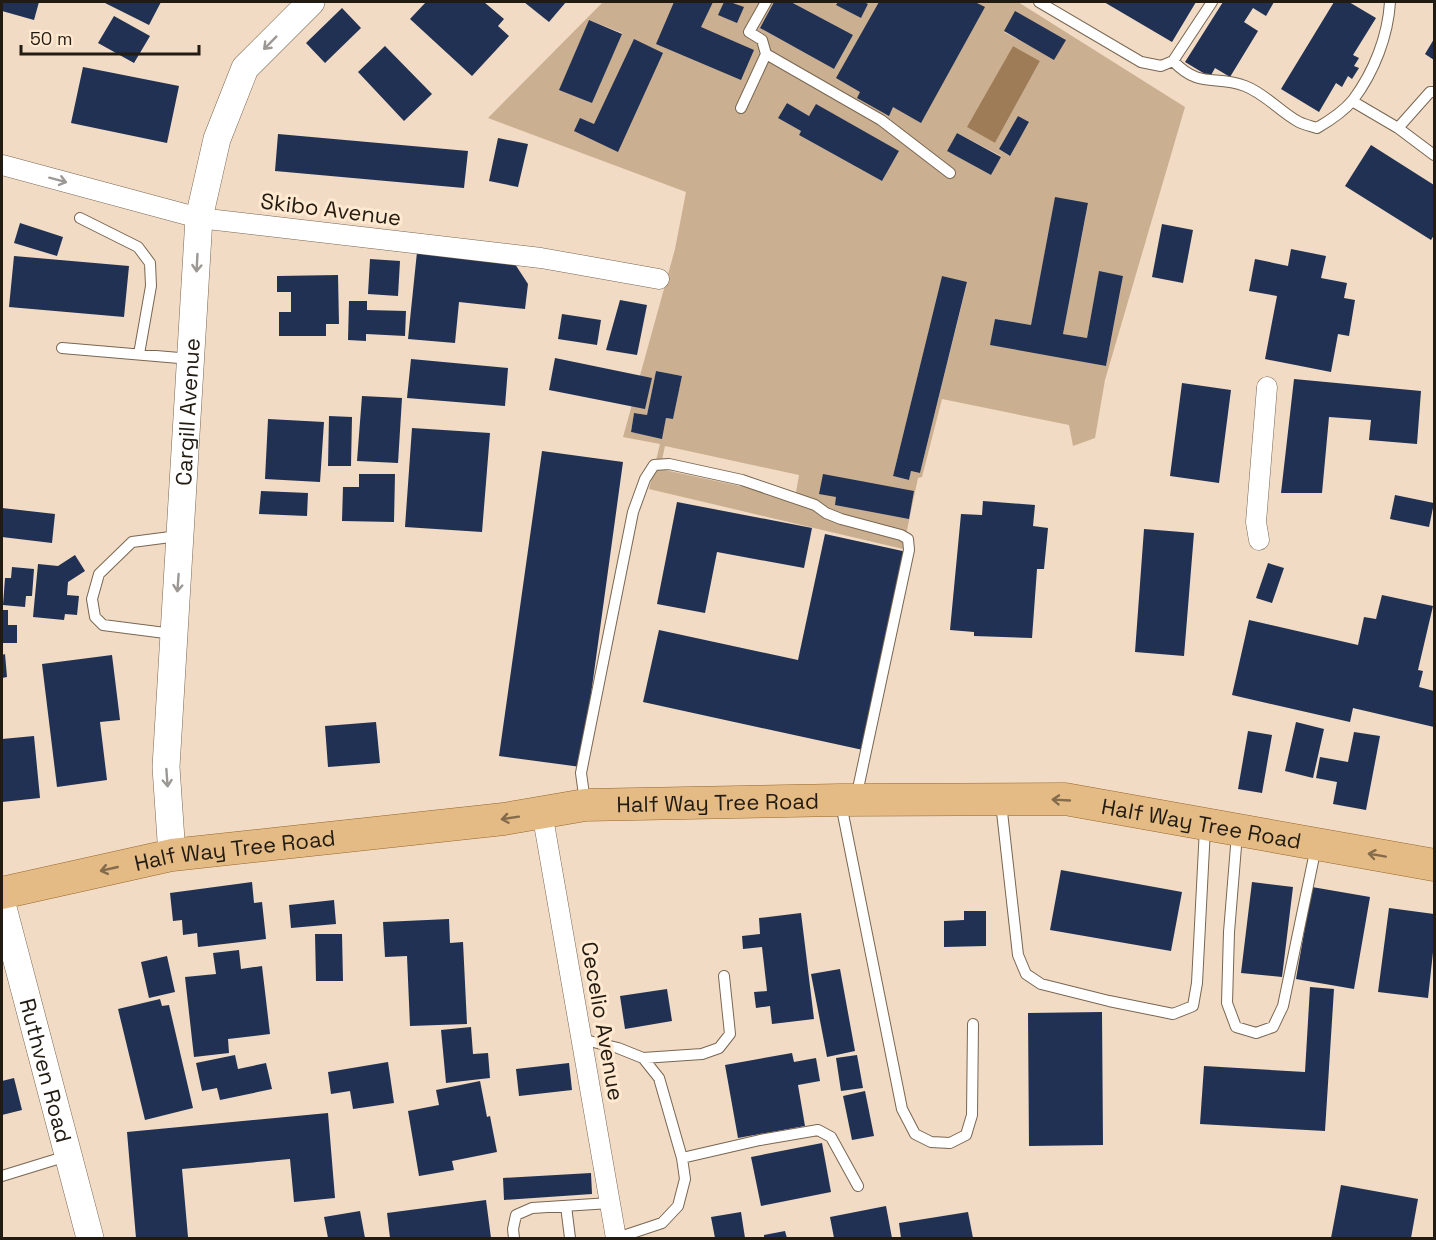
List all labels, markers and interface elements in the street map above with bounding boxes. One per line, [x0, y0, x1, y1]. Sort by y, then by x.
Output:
scale bar [21, 18, 200, 56]
text: 50 m [30, 27, 72, 50]
one-way arrow [262, 36, 277, 51]
one-way arrow [48, 175, 67, 187]
street label: Skibo Avenue [259, 186, 403, 232]
one-way arrow [191, 252, 202, 272]
street label: Cargill Avenue [169, 337, 206, 487]
one-way arrow [172, 573, 183, 593]
one-way arrow [162, 767, 173, 787]
street label: Half Way Tree Road [616, 786, 819, 818]
street label: Half Way Tree Road [1099, 792, 1304, 855]
one-way arrow [1051, 794, 1071, 805]
one-way arrow [501, 812, 520, 823]
street label: Half Way Tree Road [131, 823, 337, 877]
one-way arrow [1368, 849, 1387, 860]
one-way arrow [99, 864, 118, 876]
street label: Cecelio Avenue [575, 939, 631, 1103]
street label: Ruthven Road [13, 995, 78, 1146]

